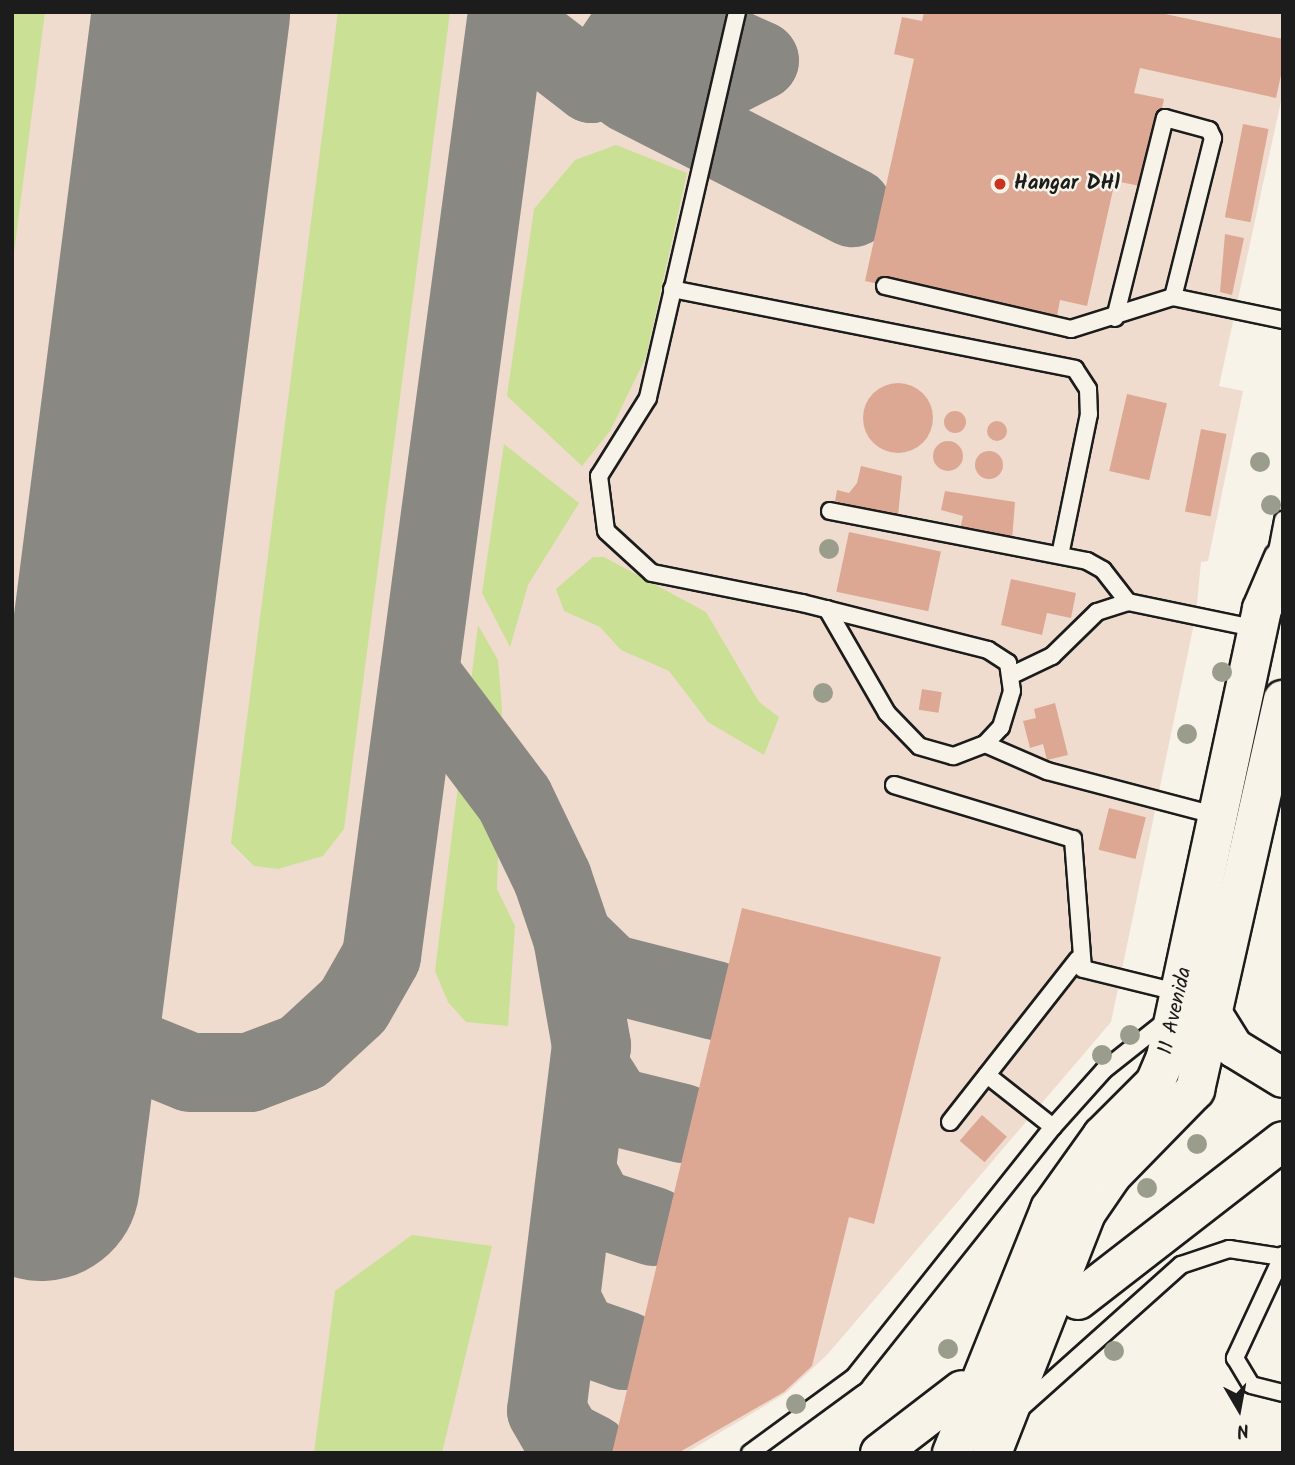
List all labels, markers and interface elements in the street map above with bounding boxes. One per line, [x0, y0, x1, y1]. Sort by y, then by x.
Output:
place label: Hangar DHl [1014, 171, 1120, 197]
marker: Hangar DHl [992, 176, 1008, 192]
street label: 11 Avenida [1154, 965, 1198, 1057]
north arrow [1204, 1374, 1274, 1444]
text: N [1234, 1414, 1251, 1445]

